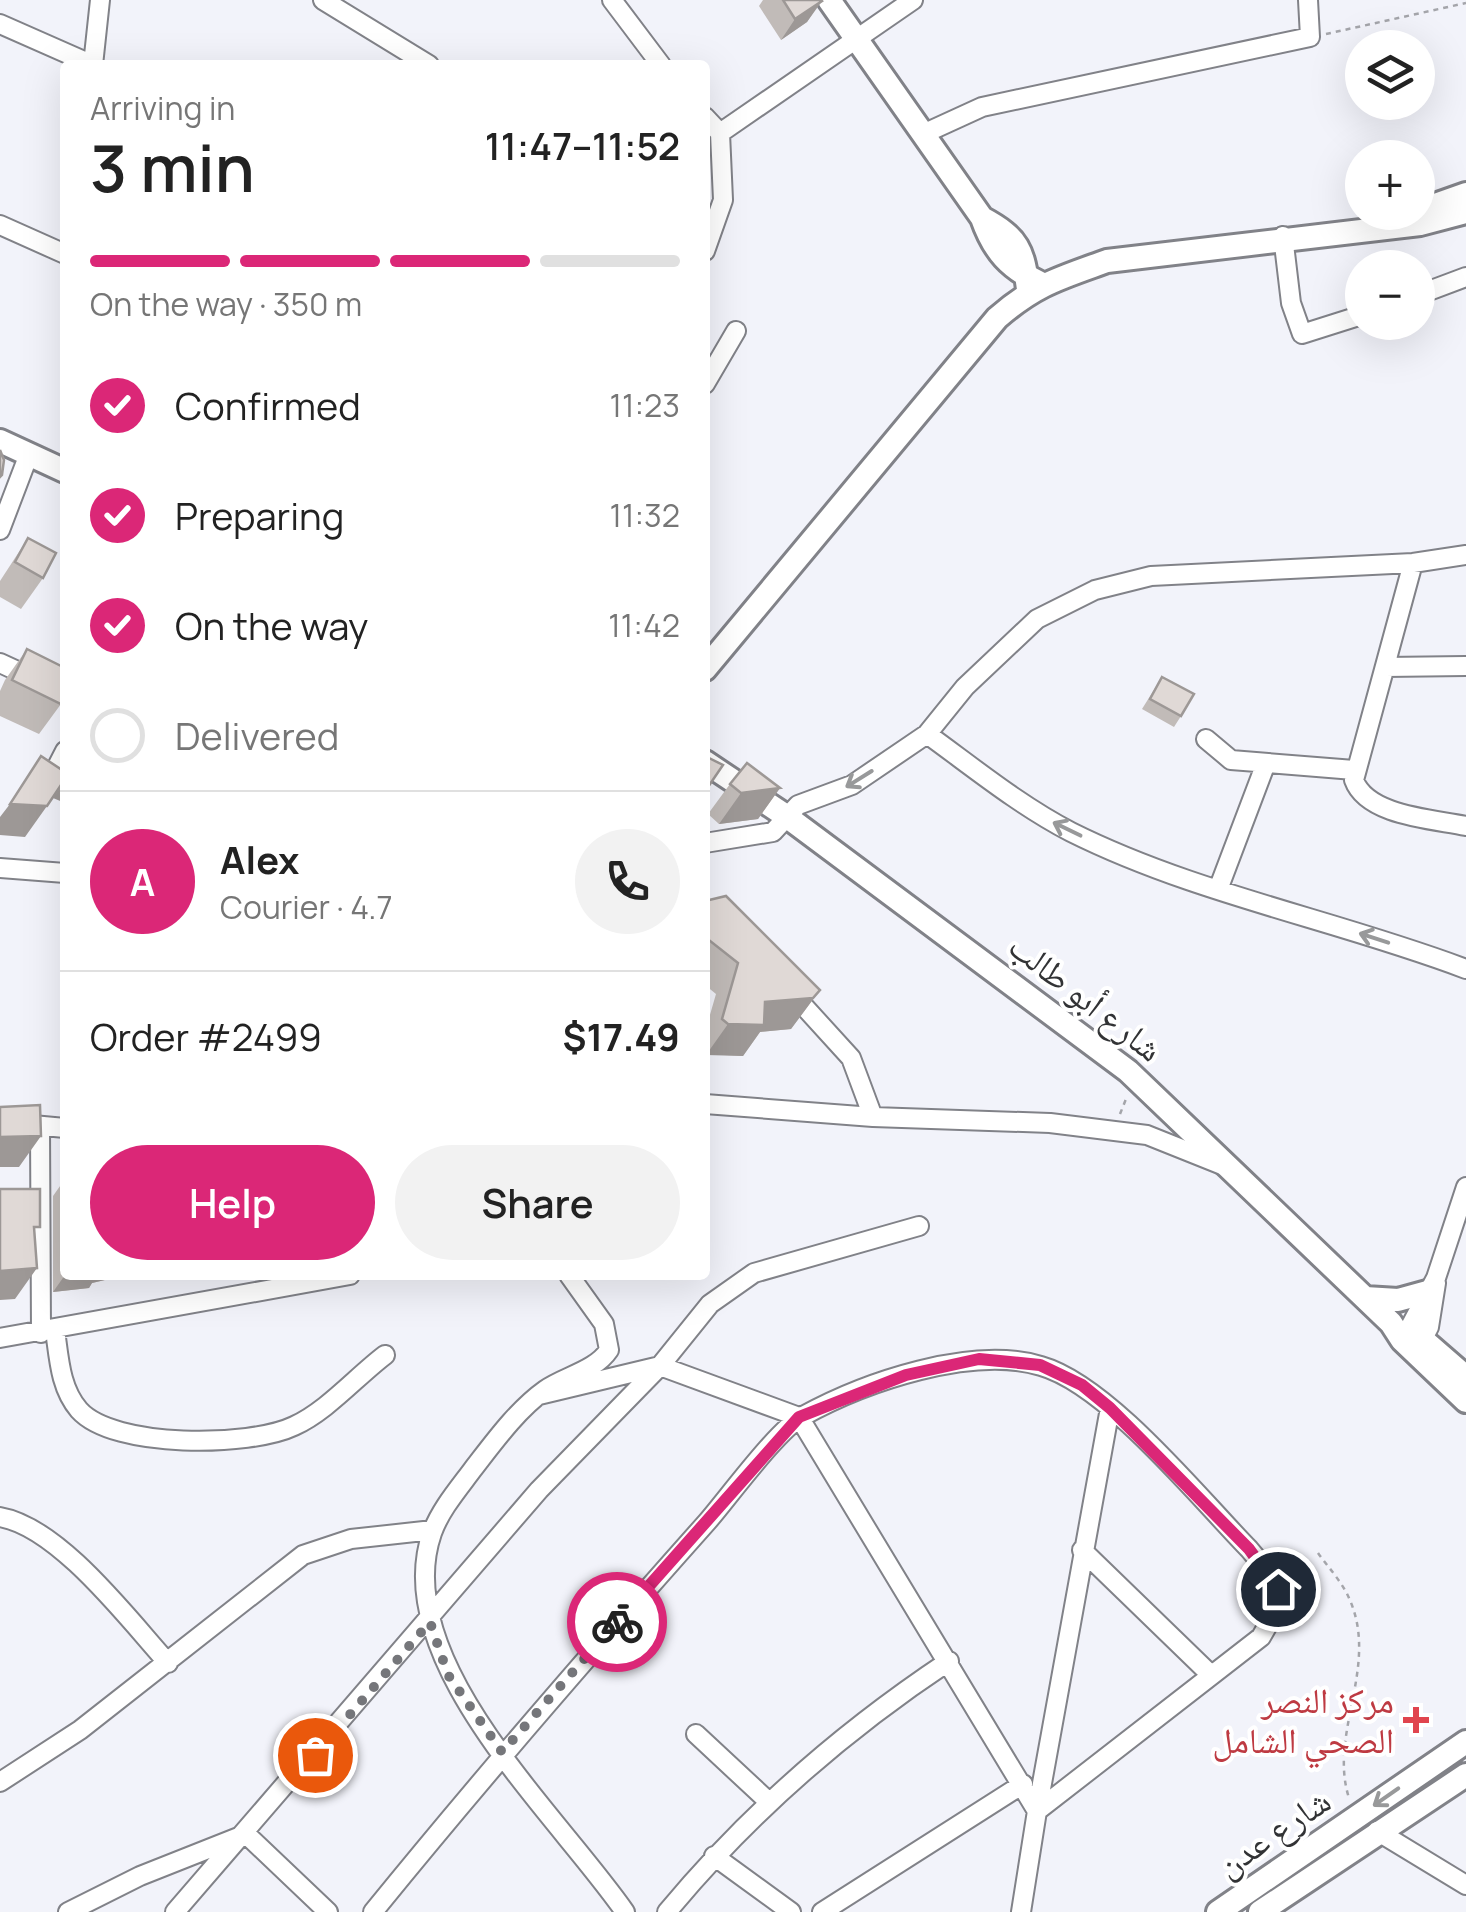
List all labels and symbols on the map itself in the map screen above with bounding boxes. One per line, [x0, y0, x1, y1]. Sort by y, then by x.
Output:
one-way arrow [845, 769, 873, 790]
one-way arrow [1053, 819, 1083, 838]
street label: شارع أبو طالب [999, 922, 1173, 1072]
one-way arrow [1358, 927, 1390, 945]
pin [1236, 1547, 1321, 1632]
courier [567, 1572, 667, 1672]
place label: مركز النصر الصحي الشامل [1212, 1676, 1394, 1769]
marker: مركز النصر الصحي الشامل [1403, 1707, 1429, 1733]
pin [273, 1713, 358, 1798]
street label: شارع عدن [1206, 1776, 1340, 1888]
one-way arrow [1372, 1786, 1400, 1807]

